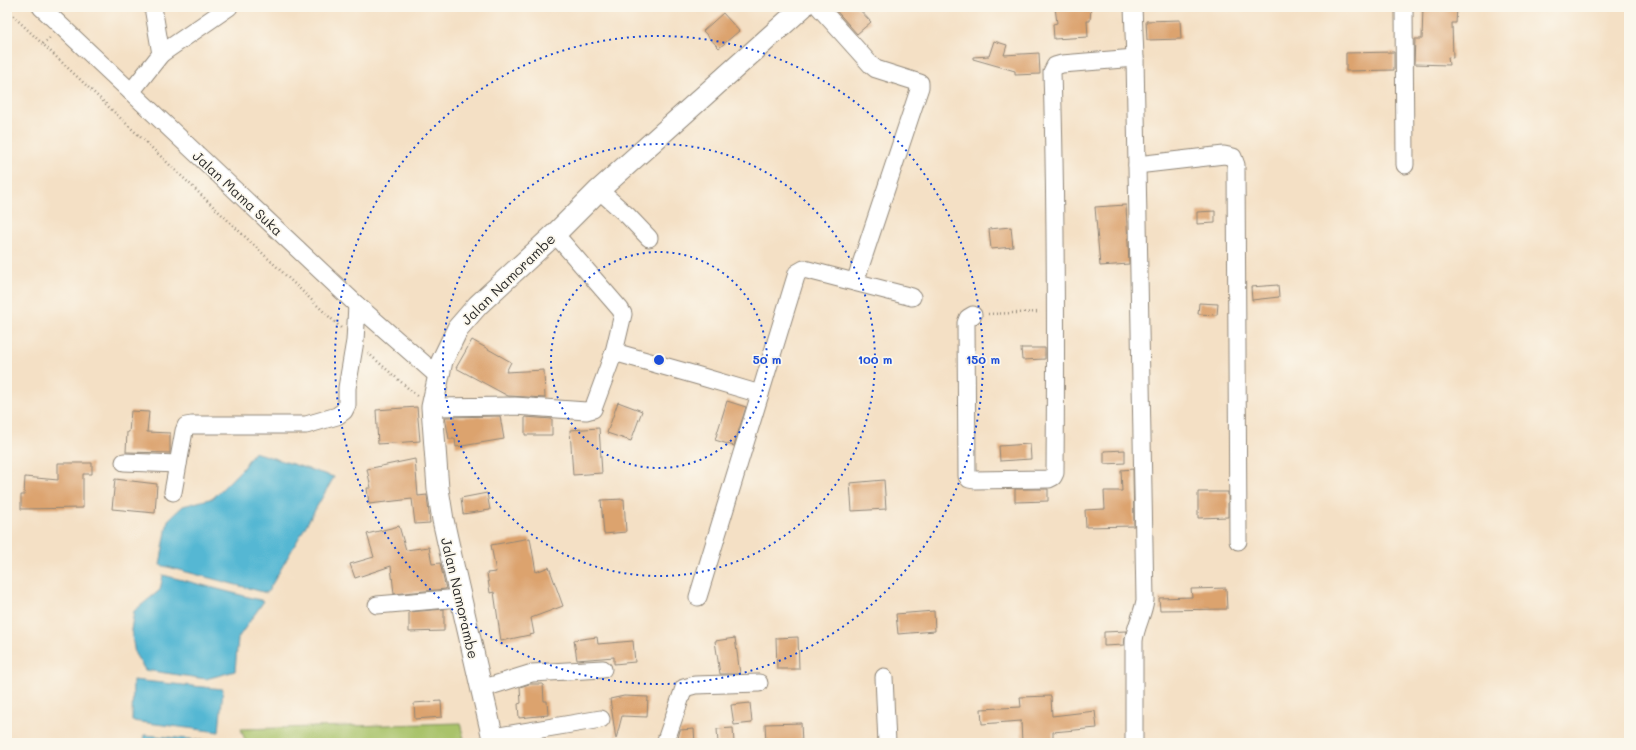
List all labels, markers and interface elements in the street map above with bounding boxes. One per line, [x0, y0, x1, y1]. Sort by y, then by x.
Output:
street label: Jalan Mama Suka [189, 146, 287, 240]
street label: Jalan Namorambe [457, 229, 559, 329]
text: 50 m [753, 351, 781, 367]
text: 100 m [858, 351, 892, 367]
text: 150 m [966, 351, 1000, 367]
centre of rings [652, 353, 666, 367]
street label: Jalan Namorambe [437, 536, 483, 660]

